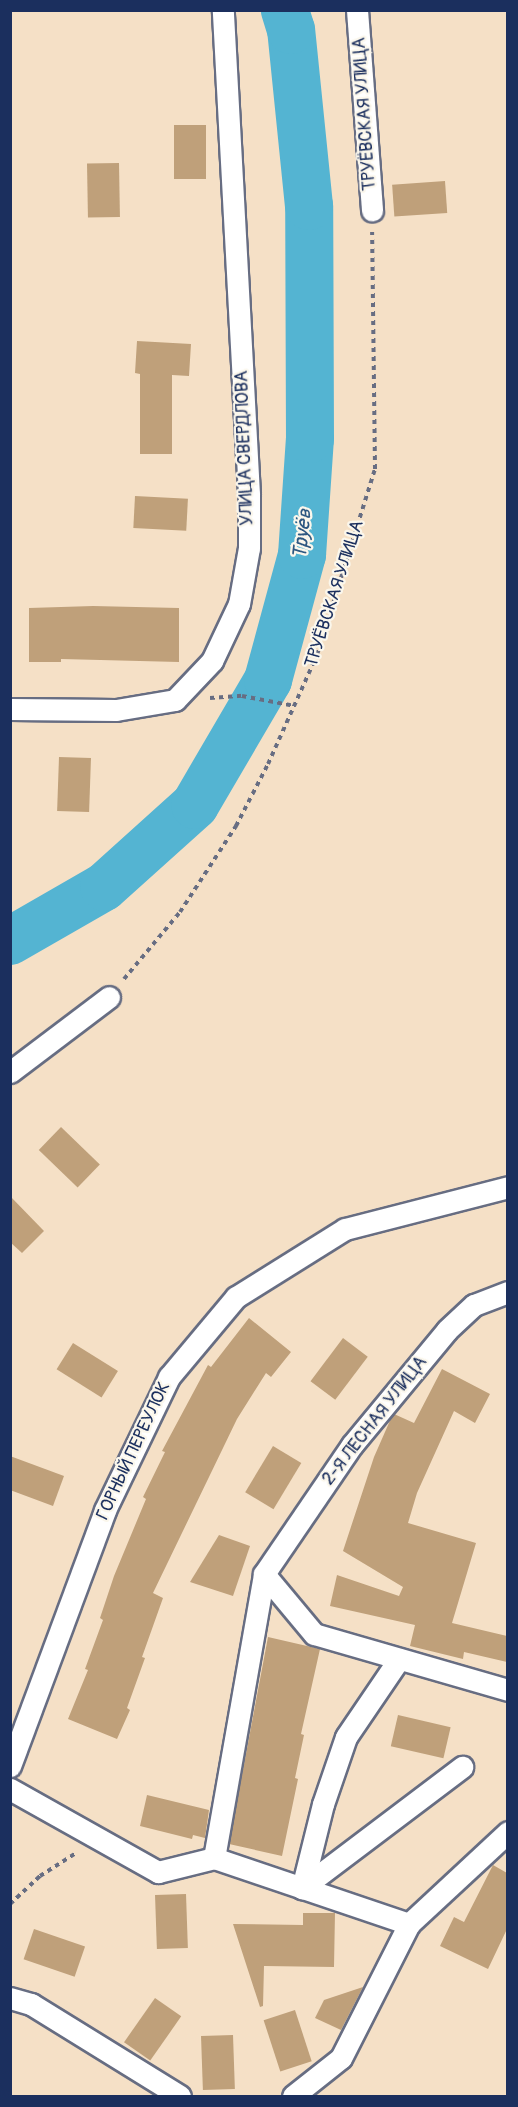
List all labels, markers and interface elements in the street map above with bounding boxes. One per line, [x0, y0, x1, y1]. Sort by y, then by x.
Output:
street label: ТРУЁВСКАЯ УЛИЦА [349, 37, 381, 191]
street label: УЛИЦА СВЕРДЛОВА [231, 370, 259, 526]
water label: Труёв [287, 508, 317, 560]
street label: ТРУЁВСКАЯ УЛИЦА [301, 518, 369, 670]
street label: 2-Я ЛЕСНАЯ УЛИЦА [318, 1352, 432, 1490]
street label: ГОРНЫЙ ПЕРЕУЛОК [93, 1379, 175, 1523]

